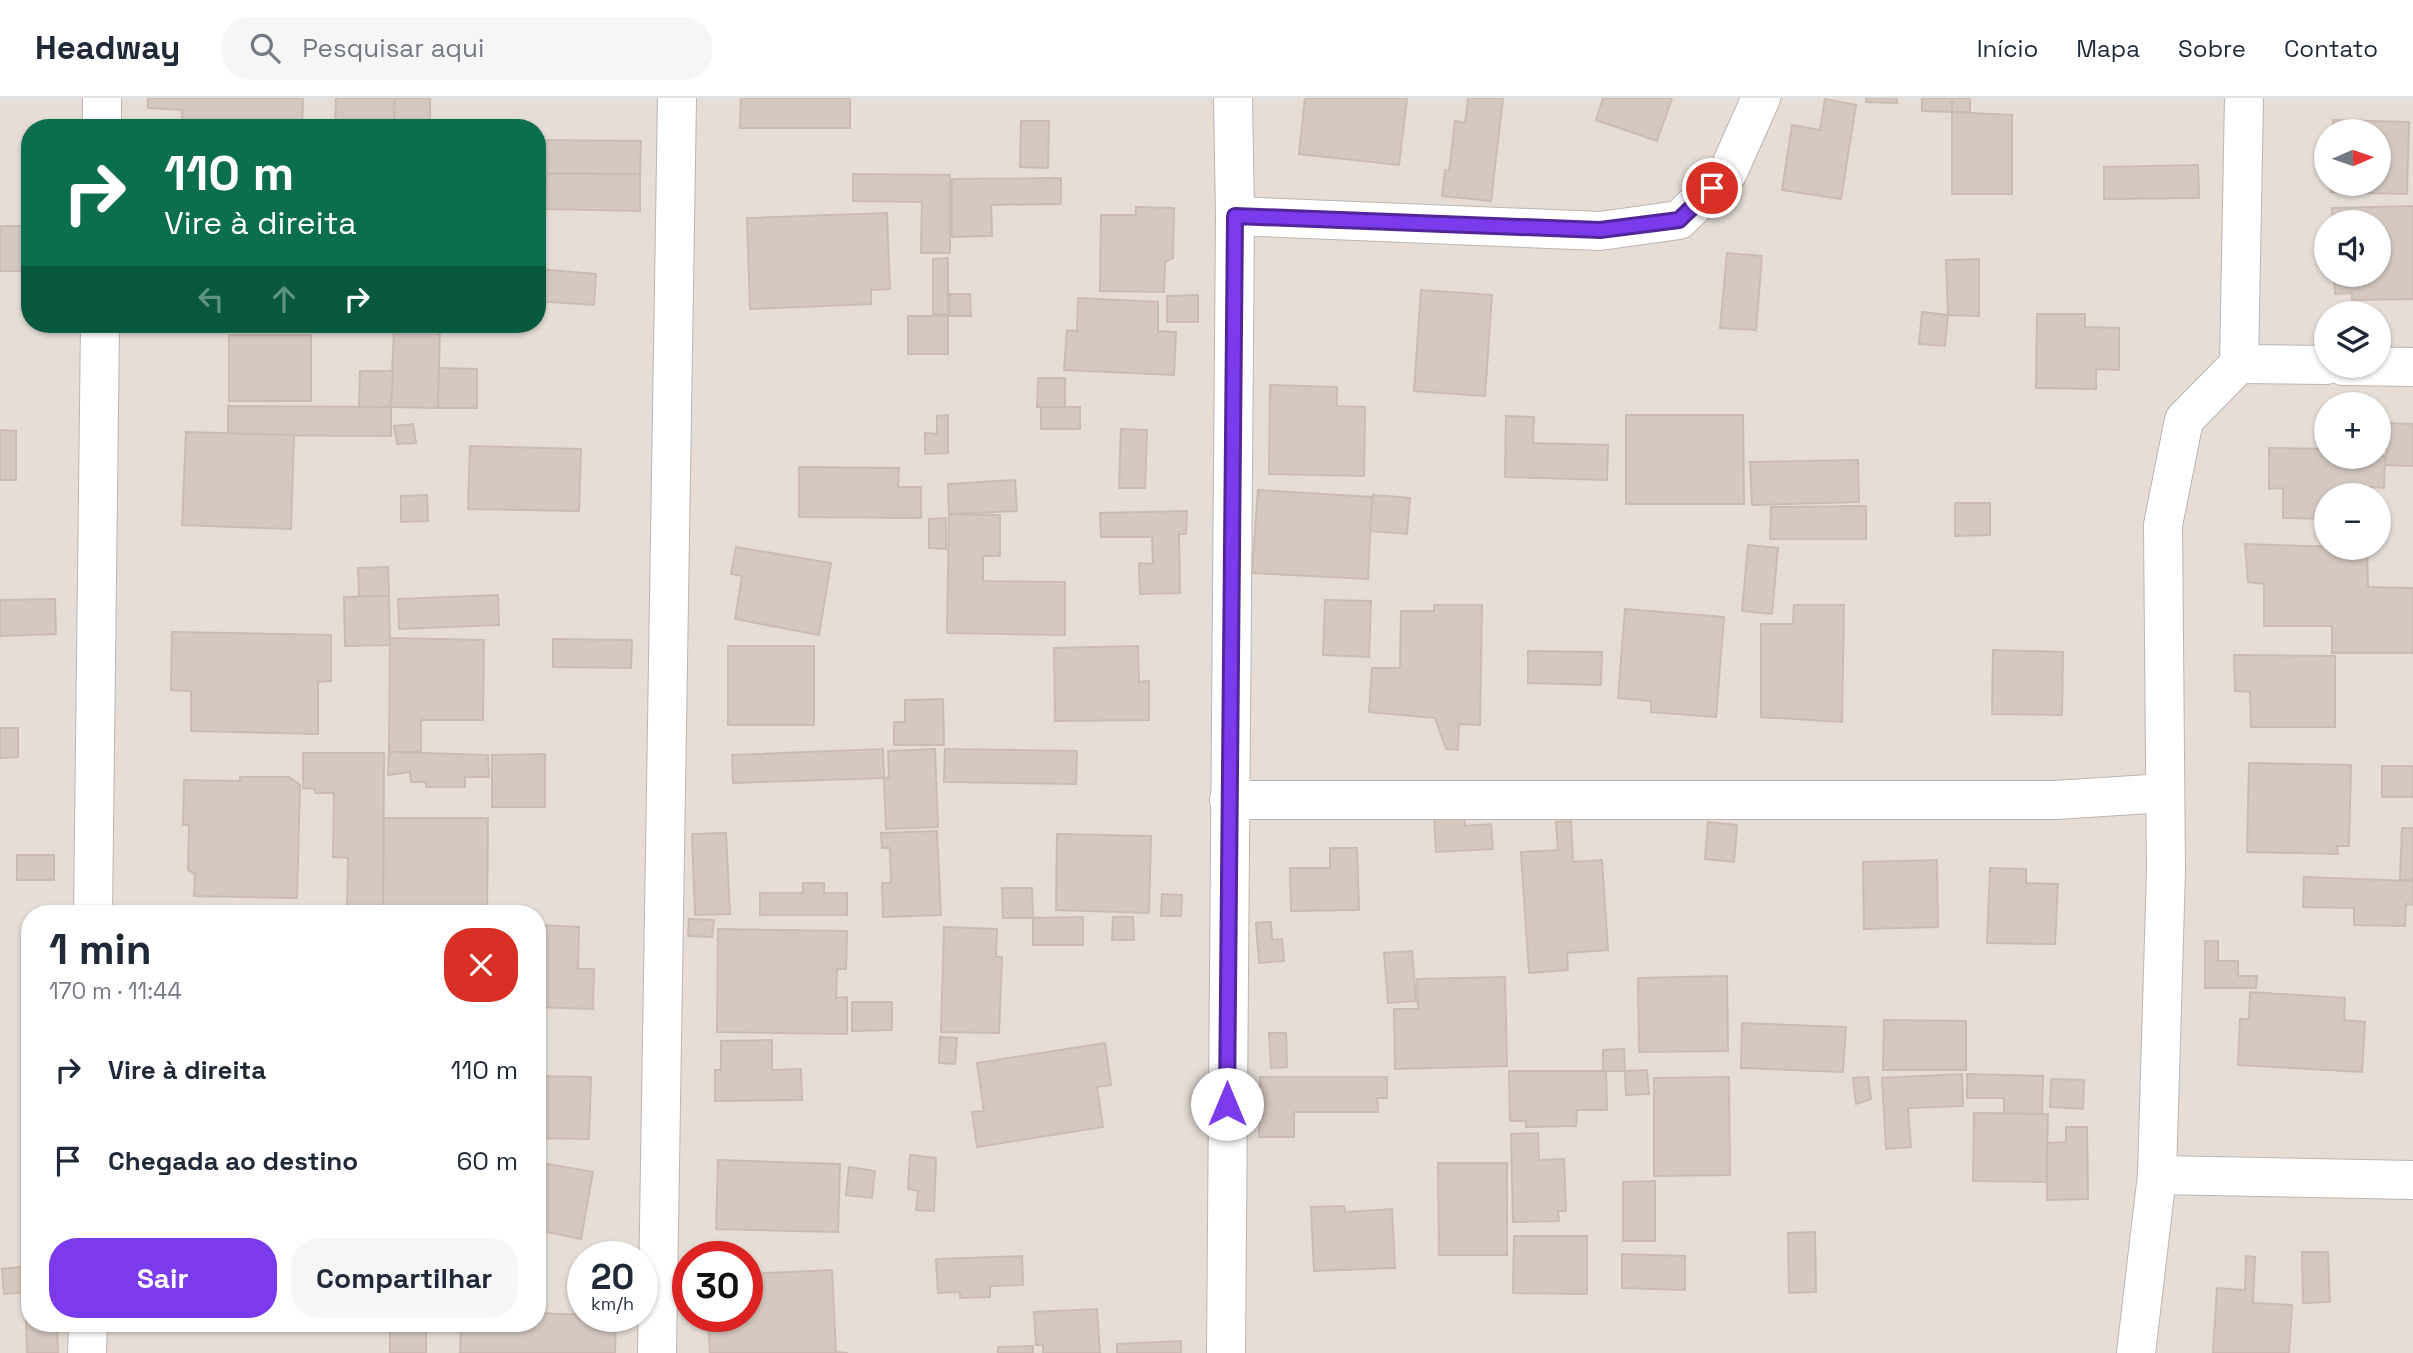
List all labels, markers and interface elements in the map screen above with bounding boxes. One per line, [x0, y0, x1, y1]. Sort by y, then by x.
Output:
search box [222, 17, 712, 80]
text: Headway [35, 27, 180, 69]
icon: search [246, 29, 284, 67]
text: Pesquisar aqui [302, 31, 484, 65]
text: Início [1977, 33, 2038, 64]
text: Mapa [2076, 33, 2140, 64]
text: Sobre [2178, 33, 2246, 64]
text: Contato [2284, 33, 2378, 64]
north arrow [2314, 119, 2390, 196]
map controls [2314, 119, 2391, 560]
text: 110 m [164, 142, 294, 204]
icon: right [49, 147, 140, 238]
pin [1682, 158, 1742, 218]
icon: arrive [1693, 169, 1731, 207]
text: Vire à direita [164, 203, 357, 243]
button: sound [2314, 210, 2391, 287]
icon: left [192, 280, 230, 318]
icon: ahead [265, 280, 303, 318]
icon: right [338, 280, 376, 318]
button: layers [2314, 301, 2391, 378]
button: + [2314, 392, 2391, 469]
button: − [2314, 483, 2391, 560]
text: 1 min [49, 923, 152, 976]
button: close [444, 928, 518, 1002]
text: 170 m · 11:44 [49, 976, 182, 1006]
icon: right [49, 1051, 87, 1089]
text: Vire à direita [108, 1053, 266, 1087]
text: 110 m [451, 1053, 518, 1087]
position arrow [1190, 1067, 1264, 1141]
icon: arrive [49, 1142, 87, 1180]
text: Chegada ao destino [108, 1144, 358, 1178]
text: 60 m [456, 1144, 518, 1178]
button: Sair [49, 1238, 277, 1318]
button: Compartilhar [291, 1238, 518, 1318]
speed limit sign: 30 [672, 1241, 763, 1332]
text: 20 [591, 1255, 634, 1299]
text: km/h [591, 1292, 634, 1315]

